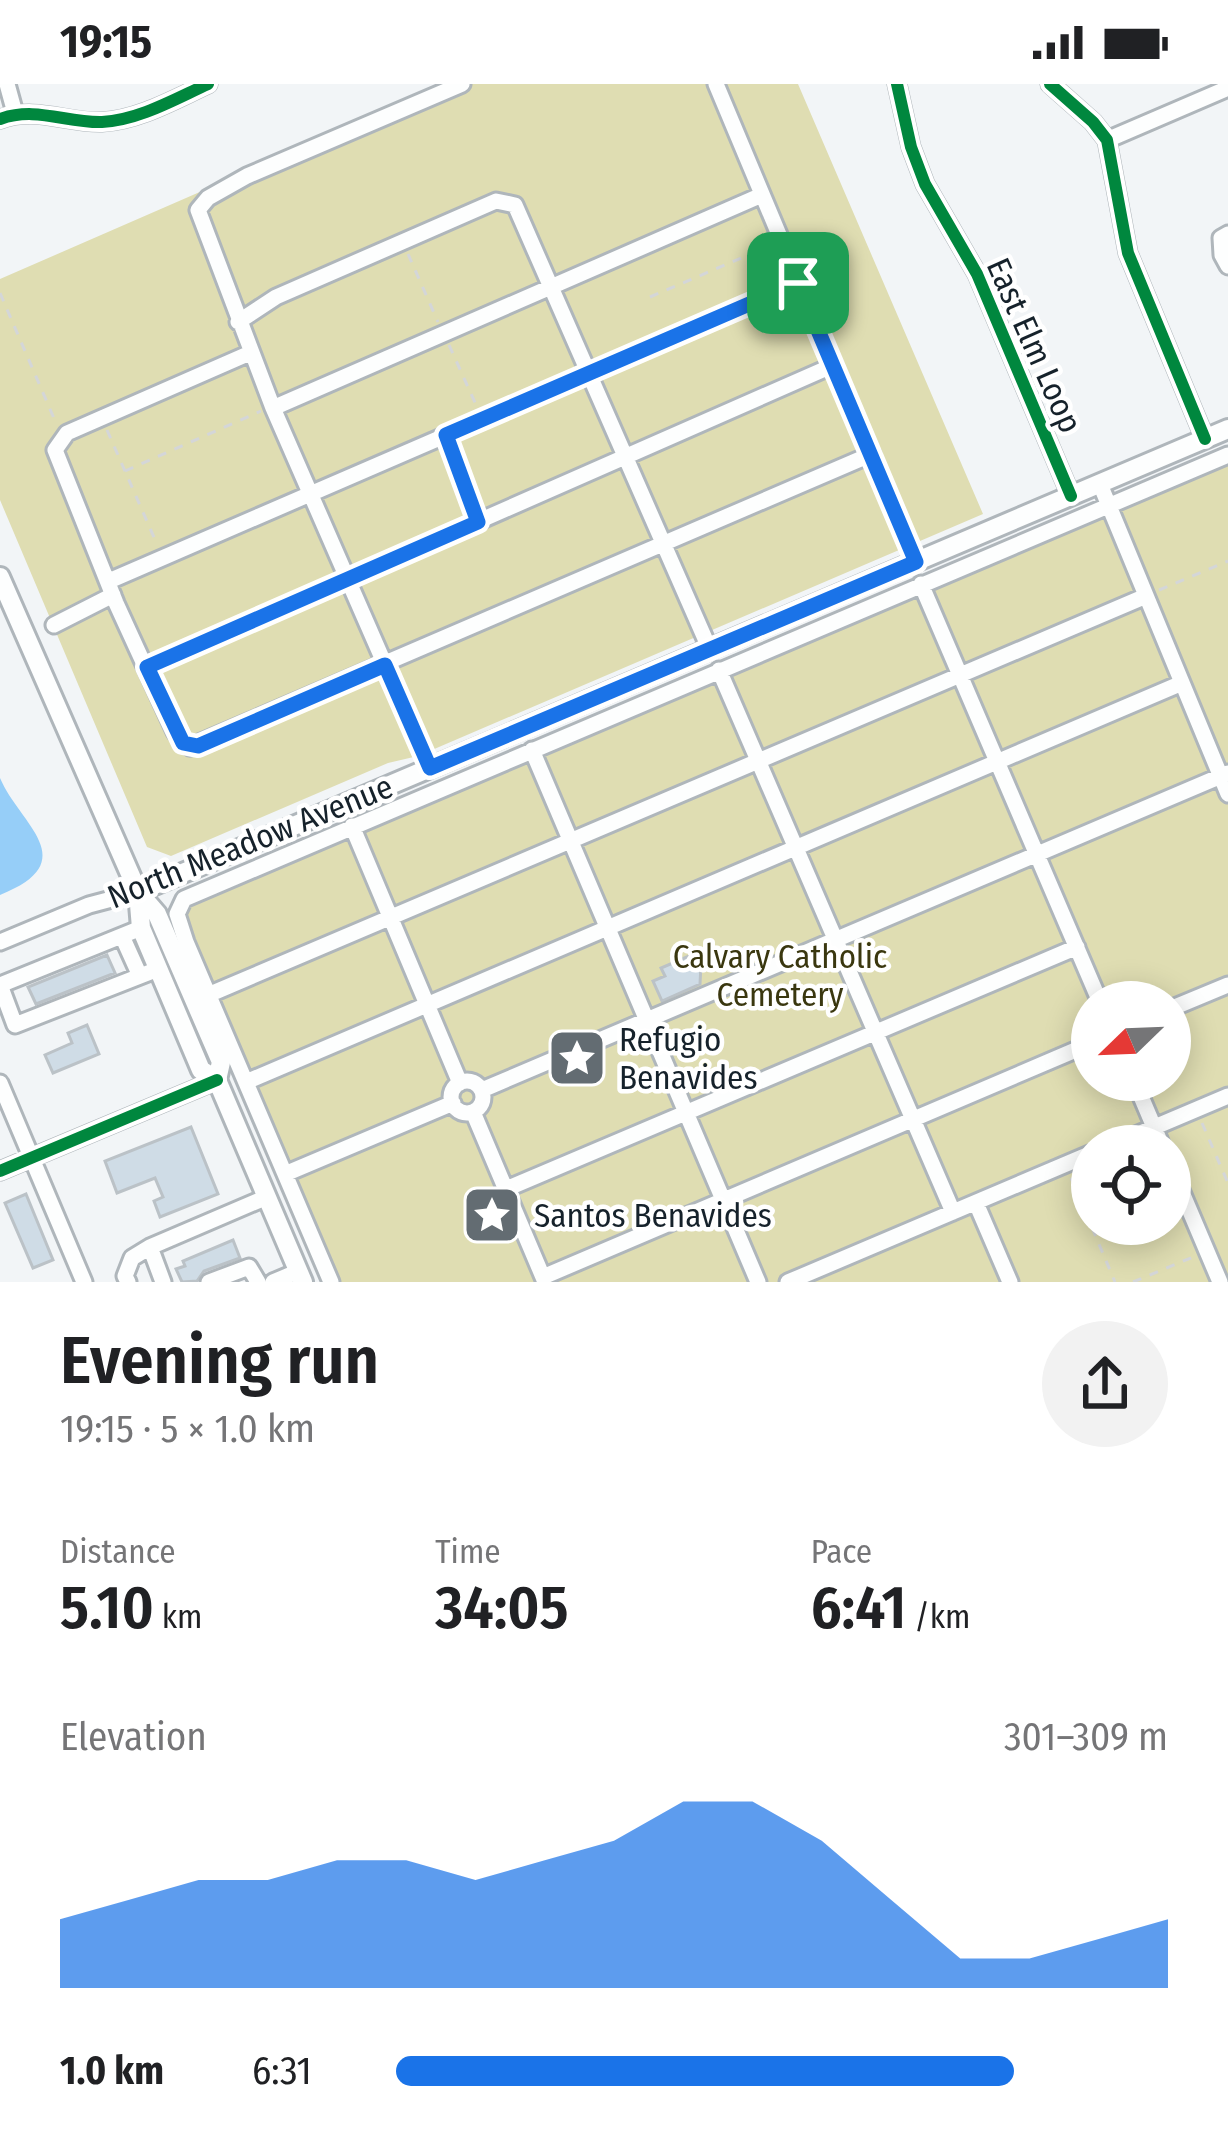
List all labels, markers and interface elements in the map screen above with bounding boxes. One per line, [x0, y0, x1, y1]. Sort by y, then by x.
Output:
text: 19:15 [60, 15, 152, 69]
pin [747, 232, 849, 334]
icon: arrive [765, 250, 831, 316]
street label: East Elm Loop [978, 252, 1090, 439]
street label: North Meadow Avenue [102, 766, 399, 917]
park label: Calvary Catholic Cemetery [673, 937, 887, 1015]
north arrow [1071, 981, 1191, 1101]
map controls [1071, 981, 1191, 1245]
place label: Refugio Benavides [619, 1020, 758, 1098]
place icon: Refugio Benavides [546, 1027, 608, 1089]
button: locate [1071, 1125, 1191, 1245]
place icon: Santos Benavides [461, 1184, 523, 1246]
place label: Santos Benavides [534, 1196, 772, 1236]
text: Evening run [60, 1321, 379, 1400]
button: share [1042, 1321, 1168, 1447]
text: 19:15 · 5 × 1.0 km [60, 1406, 315, 1452]
text: Distance [60, 1532, 176, 1572]
text: Time [435, 1532, 501, 1572]
text: Pace [811, 1532, 872, 1572]
text: 5.10 [60, 1572, 154, 1644]
text: 34:05 [435, 1572, 569, 1644]
text: 6:41 [811, 1572, 906, 1644]
text: km [154, 1597, 202, 1637]
text: /km [906, 1597, 970, 1637]
text: Elevation [60, 1714, 207, 1760]
text: 301–309 m [1004, 1714, 1168, 1760]
text: 1.0 km [60, 2048, 164, 2094]
text: 6:31 [252, 2048, 312, 2094]

